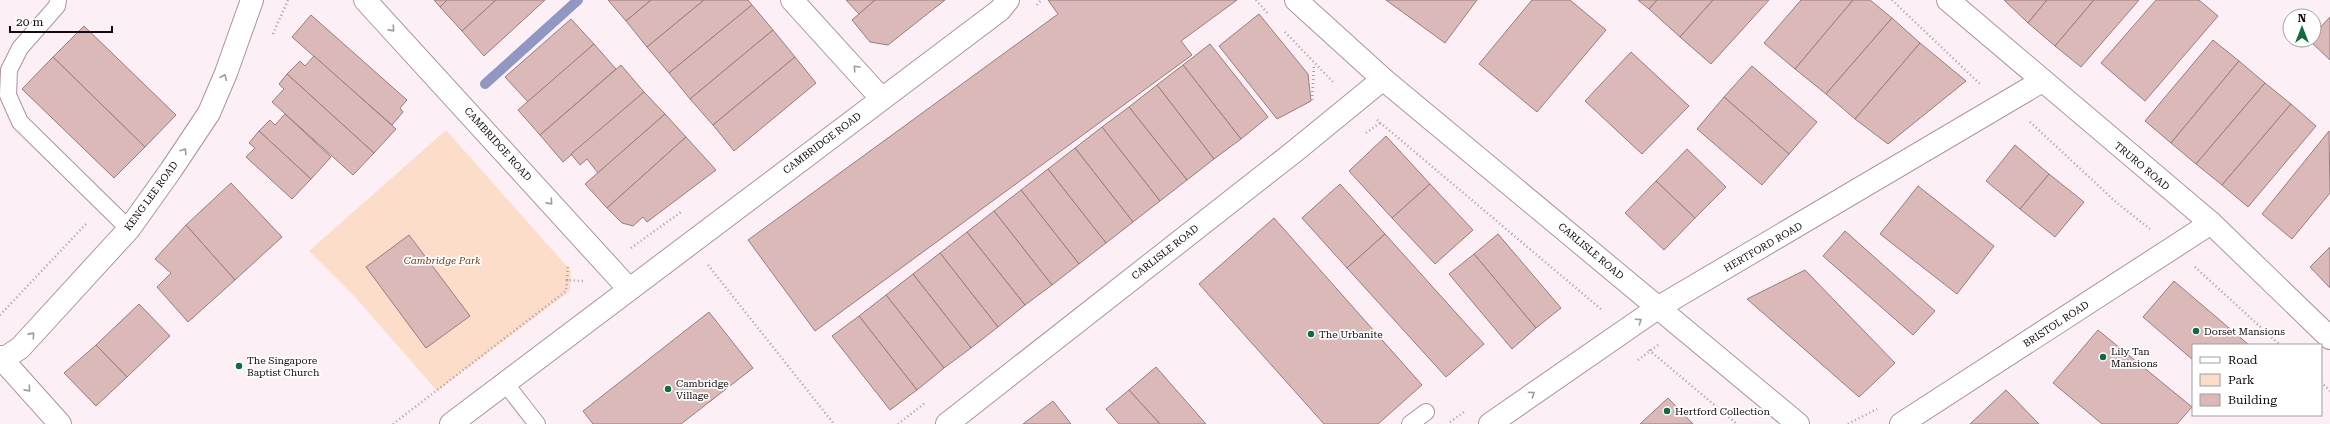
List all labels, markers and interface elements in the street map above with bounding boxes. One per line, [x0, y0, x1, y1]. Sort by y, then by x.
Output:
scale bar [10, 8, 112, 34]
north arrow [2282, 8, 2322, 48]
text: N [2298, 12, 2307, 25]
text: 20 m [16, 15, 43, 29]
one-way arrow [387, 24, 395, 32]
one-way arrow [853, 65, 861, 73]
one-way arrow [219, 74, 227, 82]
street label: CAMBRIDGE ROAD [462, 105, 534, 183]
street label: CAMBRIDGE ROAD [781, 110, 863, 176]
street label: TRURO ROAD [2112, 140, 2172, 192]
one-way arrow [179, 148, 186, 155]
street label: KENG LEE ROAD [122, 159, 180, 233]
one-way arrow [545, 197, 553, 205]
street label: HERTFORD ROAD [1722, 220, 1804, 274]
street label: CARLISLE ROAD [1556, 221, 1626, 282]
street label: CARLISLE ROAD [1129, 222, 1201, 282]
park label: Cambridge Park [404, 255, 481, 266]
street label: BRISTOL ROAD [2021, 299, 2091, 349]
one-way arrow [1635, 318, 1642, 326]
marker: Dorset Mansions [2191, 326, 2201, 336]
place label: Dorset Mansions [2204, 326, 2285, 337]
marker: The Urbanite [1306, 329, 1316, 339]
place label: The Urbanite [1319, 329, 1383, 340]
one-way arrow [27, 332, 34, 340]
legend [2192, 344, 2322, 416]
place label: Lily Tan Mansions [2111, 346, 2158, 369]
marker: Lily Tan Mansions [2098, 352, 2108, 362]
text: Road [2228, 353, 2258, 367]
place label: The Singapore Baptist Church [247, 355, 320, 378]
marker: The Singapore Baptist Church [234, 361, 244, 371]
text: Park [2228, 373, 2255, 387]
place label: Cambridge Village [676, 378, 729, 401]
one-way arrow [23, 384, 31, 392]
marker: Cambridge Village [663, 384, 673, 394]
one-way arrow [1528, 391, 1535, 399]
text: Building [2228, 393, 2277, 407]
marker: Hertford Collection [1662, 406, 1672, 416]
place label: Hertford Collection [1675, 406, 1770, 417]

